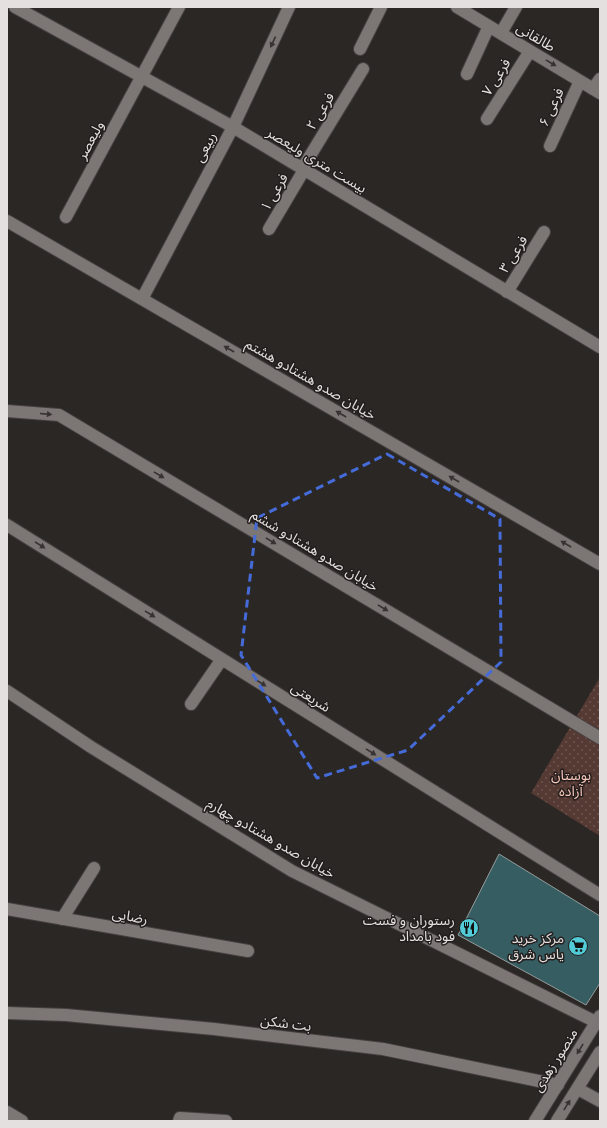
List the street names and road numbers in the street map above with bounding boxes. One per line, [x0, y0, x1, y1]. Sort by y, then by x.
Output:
street label: طالقانی [513, 18, 559, 56]
street label: فرعی ۷ [478, 55, 514, 99]
street label: فرعی ۶ [534, 85, 568, 129]
street label: فرعی ۲ [302, 89, 338, 133]
street label: ولیعصر [72, 118, 108, 163]
street label: بیست متری ولیعصر [263, 123, 370, 197]
street label: ربیعی [190, 129, 220, 165]
street label: فرعی ۱ [256, 170, 292, 214]
street label: فرعی ۳ [495, 232, 531, 276]
street label: خیابان صدو هشتادو هشتم [242, 334, 379, 425]
street label: خیابان صدو هشتادو ششم [247, 505, 382, 597]
street label: شریعتی [288, 678, 334, 716]
street label: خیابان صدو هشتادو چهارم [203, 794, 338, 884]
street label: رضایی [111, 904, 149, 928]
street label: بت شکن [260, 1011, 313, 1035]
street label: منصور زهدی [528, 1025, 582, 1095]

